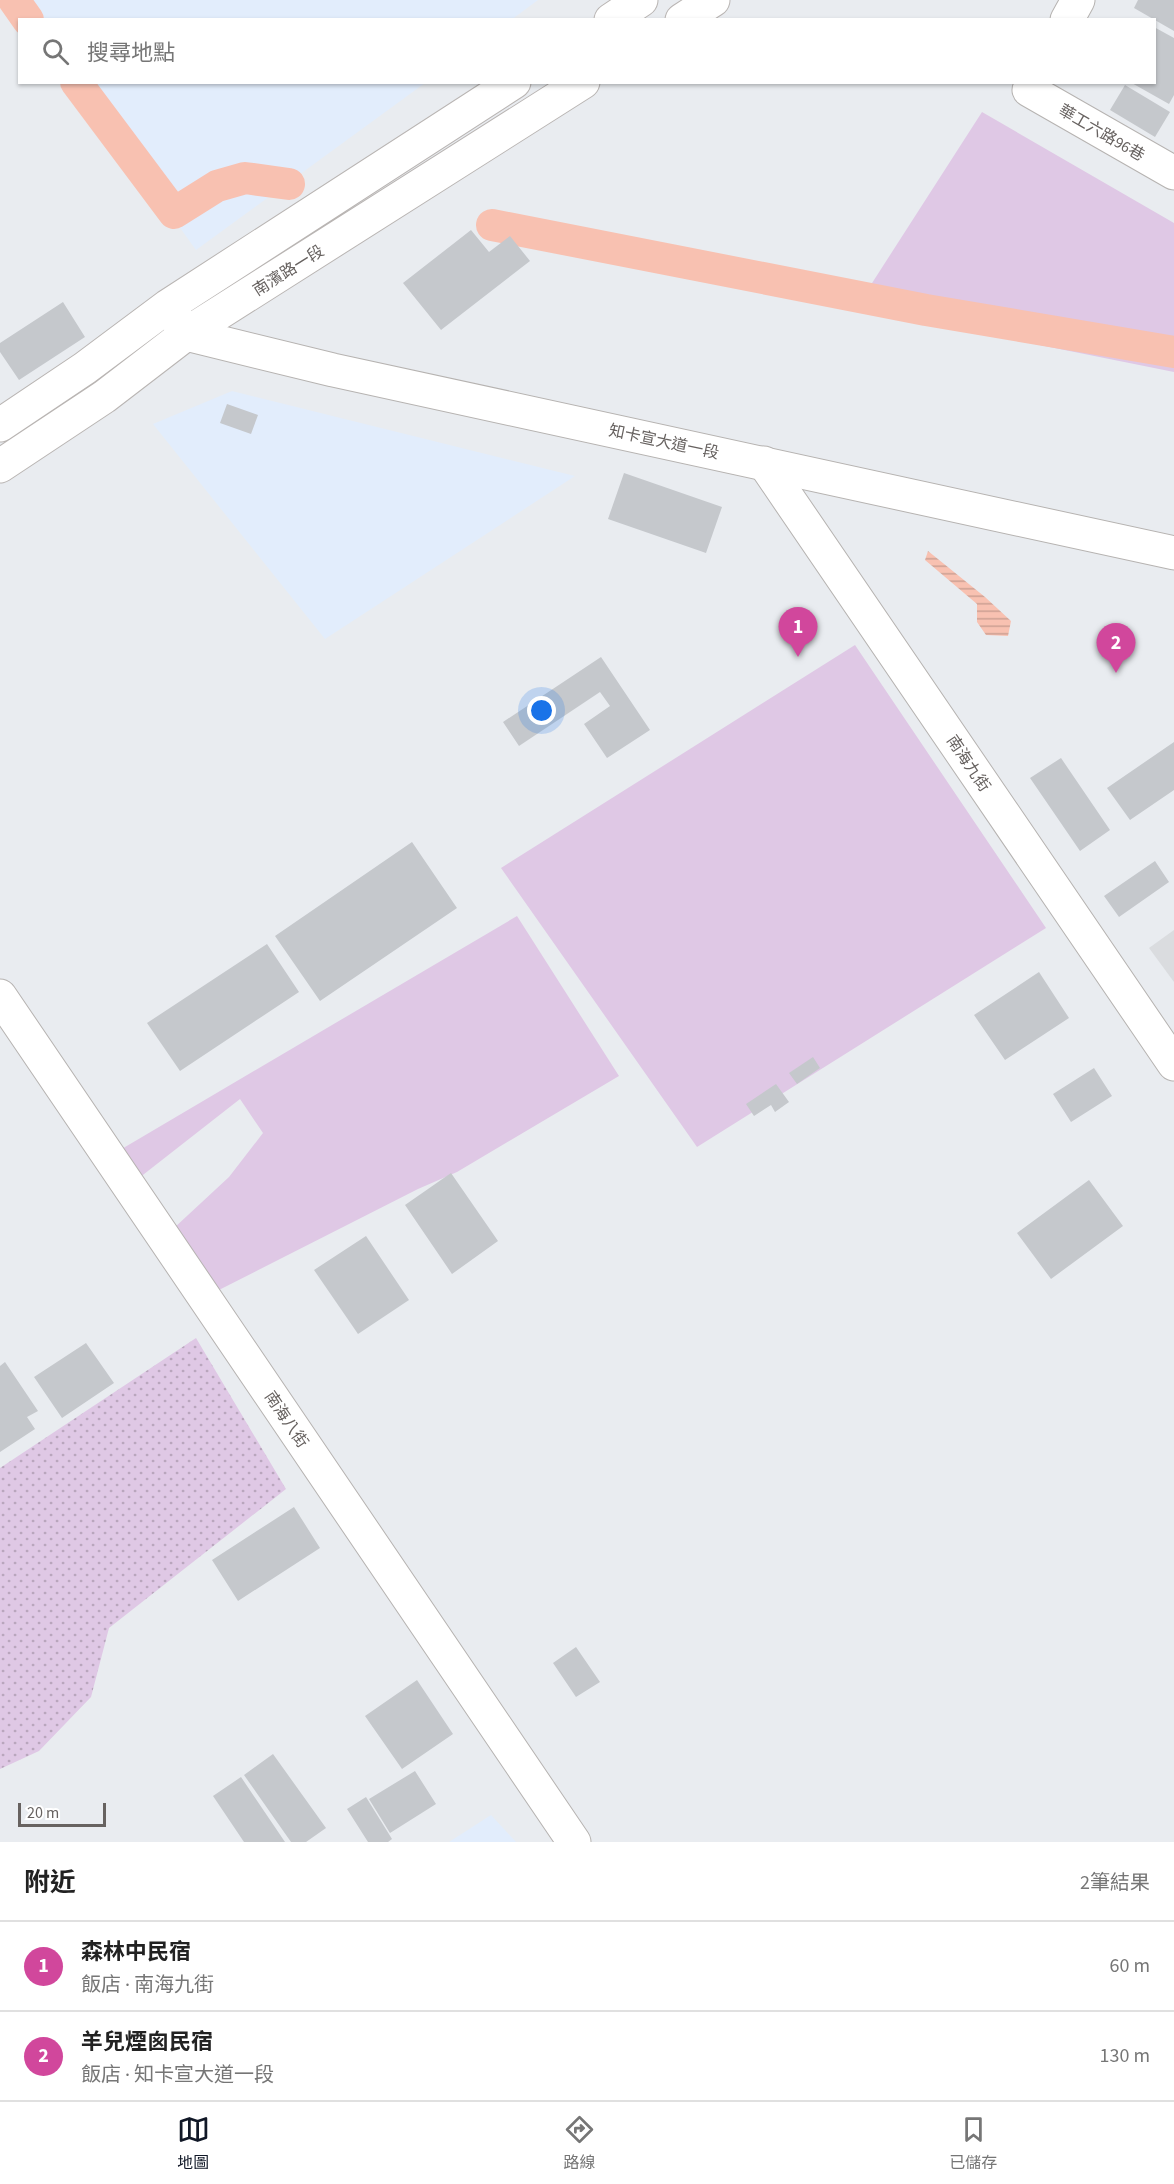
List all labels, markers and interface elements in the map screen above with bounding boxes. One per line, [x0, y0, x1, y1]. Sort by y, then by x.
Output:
search box [18, 18, 1156, 84]
icon: search [39, 35, 72, 68]
text: 搜尋地點 [87, 37, 175, 69]
street label: 華工六路96巷 [1054, 99, 1149, 166]
street label: 南濱路一段 [249, 240, 328, 301]
street label: 知卡宣大道一段 [607, 420, 721, 464]
pin: 1 [778, 608, 818, 657]
pin: 2 [1096, 624, 1136, 673]
your location [527, 696, 556, 725]
street label: 南海九街 [941, 731, 995, 796]
street label: 南海八街 [259, 1387, 313, 1452]
scale bar [18, 1800, 106, 1828]
text: 20 m [27, 1802, 59, 1824]
text: 附近 [24, 1864, 76, 1901]
text: 2筆結果 [1080, 1869, 1150, 1897]
text: 森林中民宿 [81, 1936, 191, 1968]
text: 1 [38, 1952, 49, 1980]
text: 60 m [1110, 1952, 1150, 1980]
text: 飯店 · 南海九街 [81, 1971, 214, 1999]
text: 羊兒煙囪民宿 [81, 2026, 213, 2058]
text: 2 [38, 2042, 49, 2070]
text: 130 m [1100, 2042, 1150, 2070]
text: 飯店 · 知卡宣大道一段 [81, 2061, 274, 2089]
tab: 地圖 [177, 2113, 210, 2174]
tab: 路線 [563, 2113, 596, 2174]
tab: 已儲存 [949, 2113, 997, 2174]

